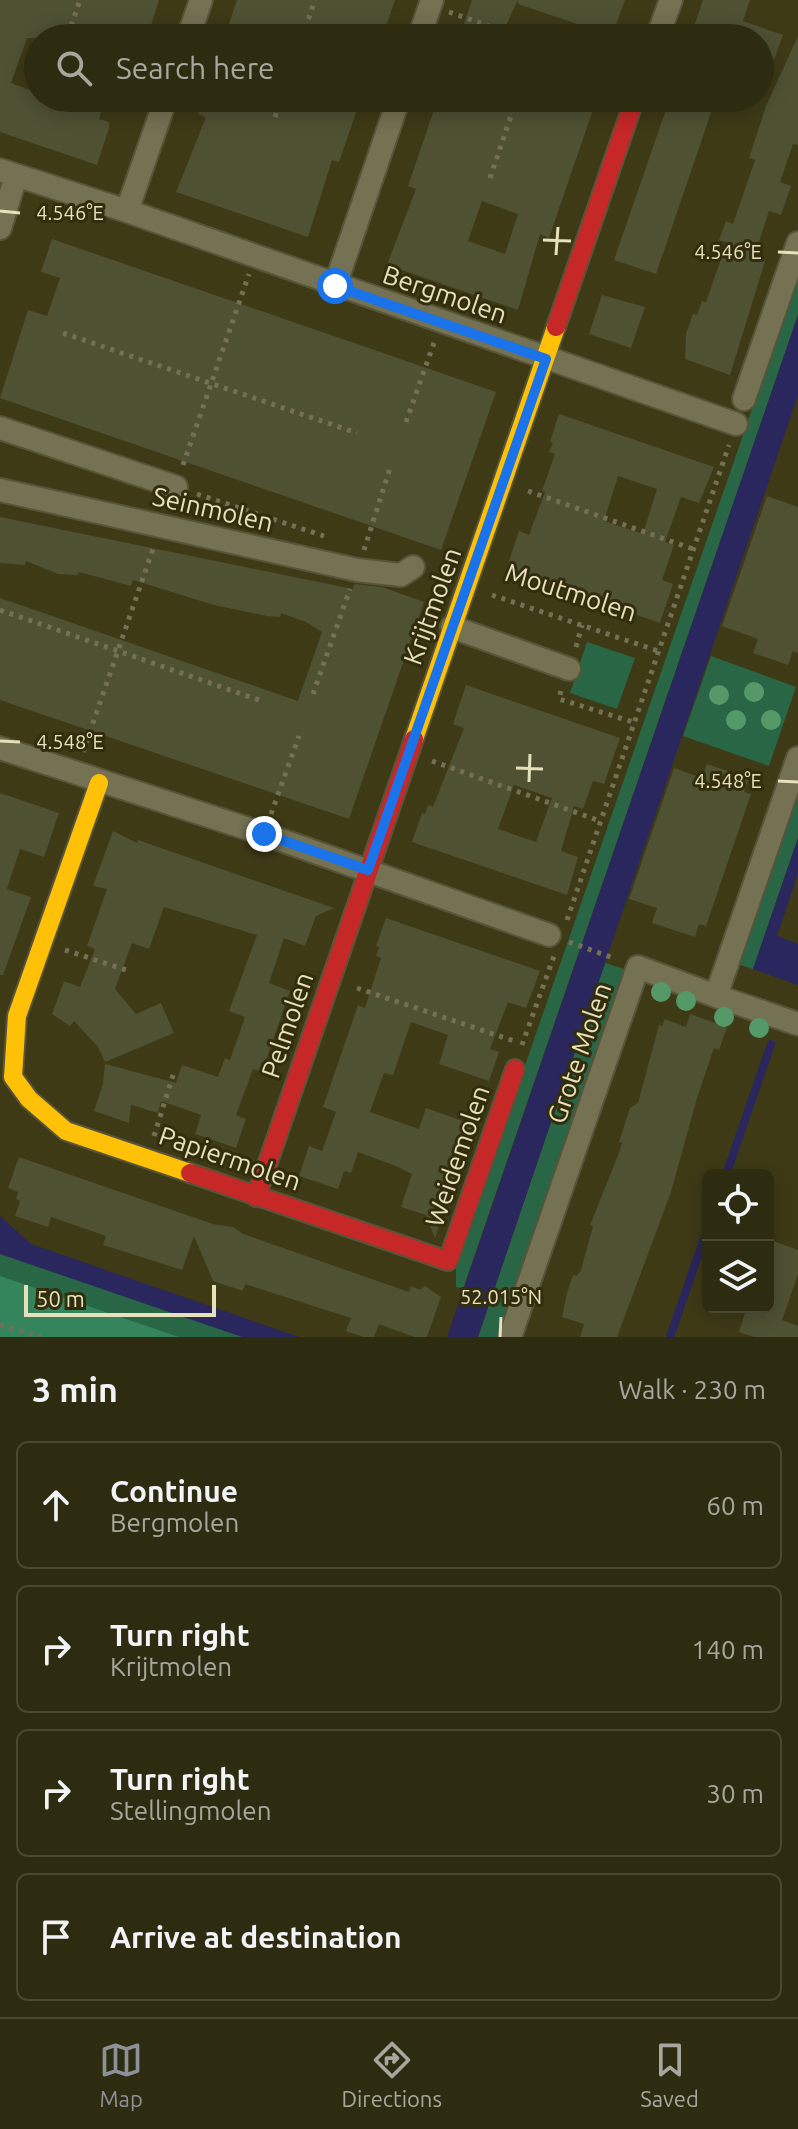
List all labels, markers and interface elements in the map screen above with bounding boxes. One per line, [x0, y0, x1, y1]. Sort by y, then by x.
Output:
search box [24, 24, 774, 112]
icon: search [52, 46, 96, 90]
text: Search here [116, 51, 275, 85]
text: 4.546°E [36, 201, 104, 224]
text: 4.546°E [694, 240, 762, 263]
street label: Bergmolen [379, 259, 511, 329]
route start [317, 268, 353, 304]
street label: Seinmolen [150, 481, 276, 537]
street label: Krijtmolen [397, 544, 467, 668]
street label: Moutmolen [502, 557, 640, 627]
text: 4.548°E [36, 730, 104, 753]
text: 4.548°E [694, 769, 762, 792]
route end [246, 816, 282, 852]
street label: Pelmolen [255, 968, 319, 1082]
street label: Grote Molen [541, 979, 617, 1127]
street label: Weidemolen [419, 1082, 495, 1230]
street label: Papiermolen [155, 1120, 305, 1196]
map controls [702, 1169, 774, 1313]
button: locate [702, 1169, 774, 1241]
button: layers [702, 1241, 774, 1313]
scale bar [24, 1281, 216, 1317]
text: 52.015°N [460, 1285, 542, 1308]
text: 50 m [36, 1286, 85, 1311]
text: 3 min [32, 1370, 118, 1408]
text: Walk · 230 m [618, 1375, 766, 1404]
text: Continue [110, 1474, 238, 1508]
icon: ahead [34, 1483, 78, 1527]
text: 60 m [706, 1491, 764, 1520]
text: Bergmolen [110, 1508, 239, 1537]
text: Turn right [110, 1618, 250, 1652]
icon: right [34, 1627, 78, 1671]
text: 140 m [692, 1635, 764, 1664]
text: Krijtmolen [110, 1652, 232, 1681]
text: Turn right [110, 1762, 250, 1796]
icon: right [34, 1771, 78, 1815]
text: 30 m [706, 1779, 764, 1808]
text: Stellingmolen [110, 1796, 272, 1825]
icon: arrive [34, 1915, 78, 1959]
text: Arrive at destination [110, 1920, 402, 1954]
tab: Map [99, 2038, 143, 2111]
tab: Directions [341, 2038, 442, 2111]
tab: Saved [640, 2038, 699, 2111]

